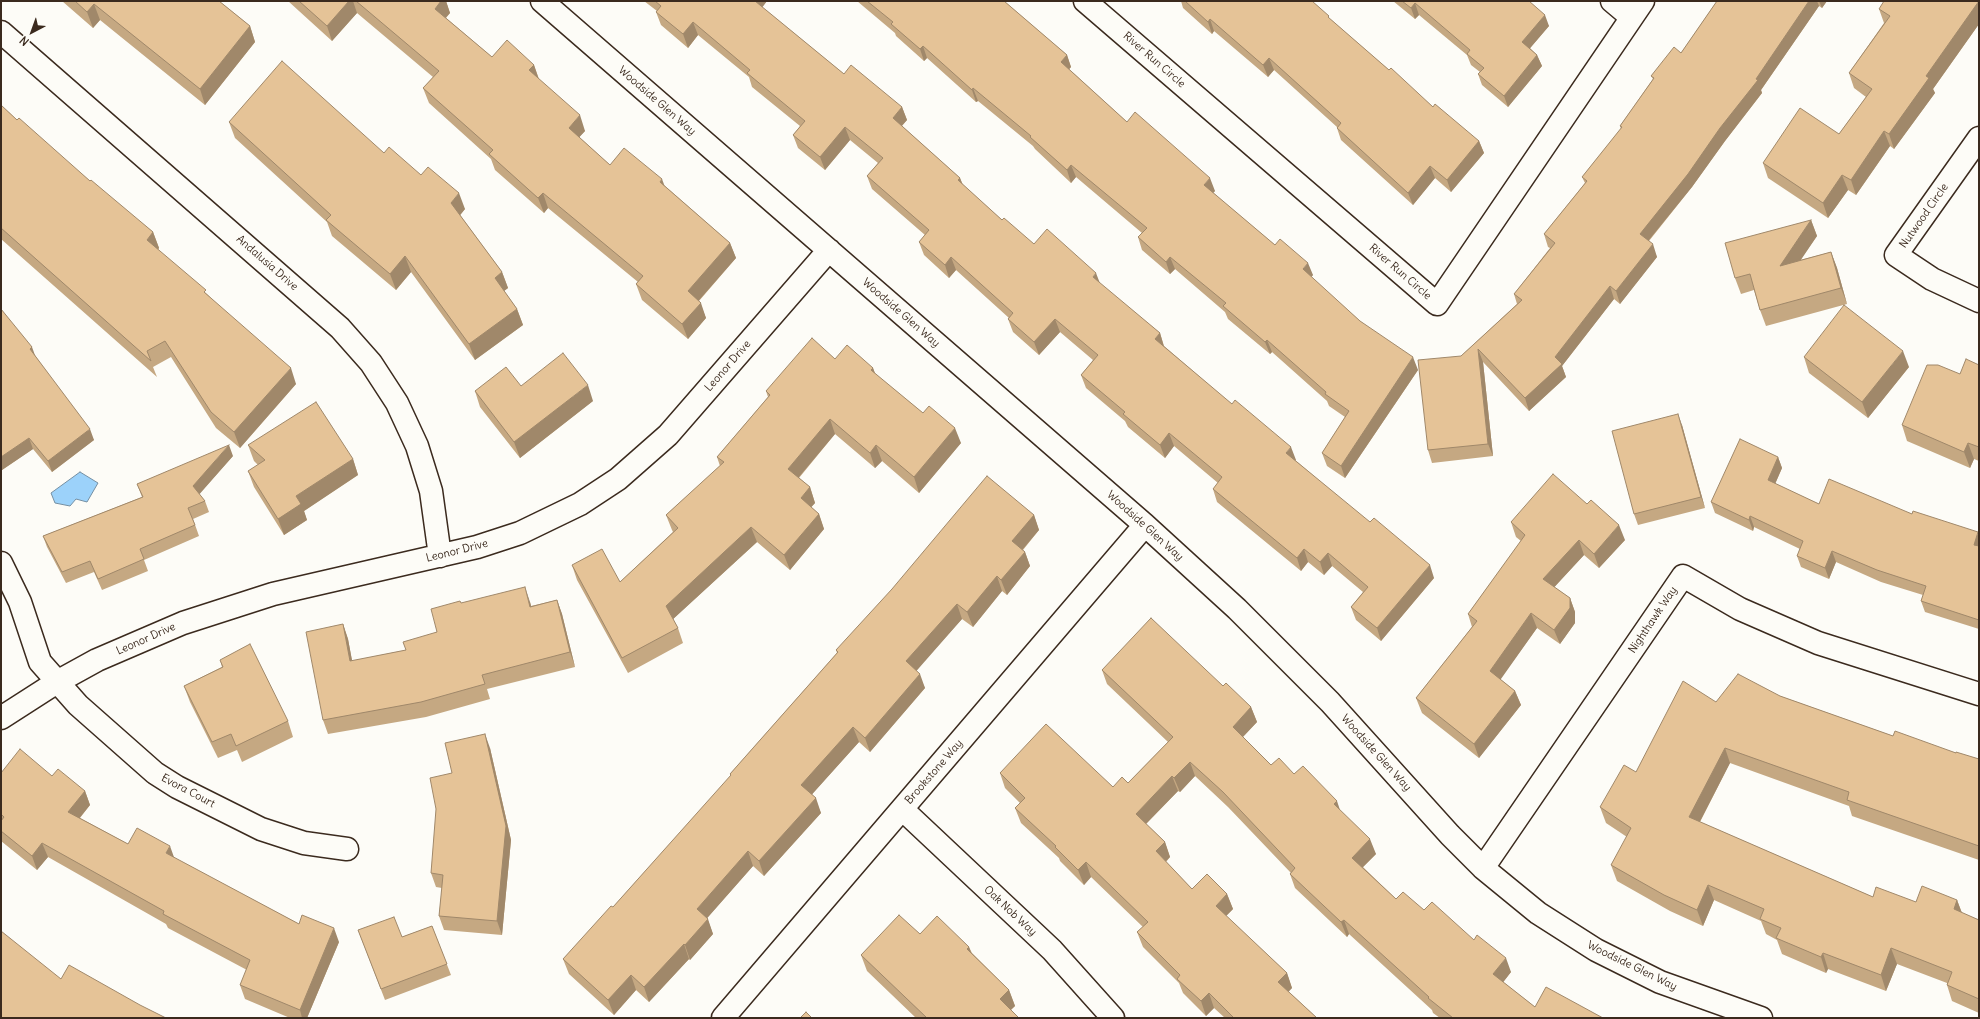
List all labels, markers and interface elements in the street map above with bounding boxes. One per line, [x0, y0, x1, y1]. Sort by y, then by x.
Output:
north arrow [12, 12, 52, 52]
street label: River Run Circle [1120, 29, 1188, 91]
text: N [17, 33, 32, 49]
street label: Woodside Glen Way [616, 64, 698, 138]
street label: Nutwood Circle [1897, 181, 1951, 251]
street label: Andalusia Drive [233, 233, 301, 293]
street label: River Run Circle [1366, 241, 1434, 303]
street label: Woodside Glen Way [860, 276, 942, 350]
street label: Leonor Drive [702, 338, 754, 394]
street label: Woodside Glen Way [1104, 488, 1186, 564]
street label: Leonor Drive [425, 537, 489, 565]
street label: Nighthawk Way [1626, 584, 1680, 656]
street label: Leonor Drive [114, 620, 178, 658]
street label: Woodside Glen Way [1338, 712, 1414, 794]
street label: Brookstone Way [902, 737, 966, 807]
street label: Evora Court [159, 771, 217, 811]
street label: Oak Nob Way [981, 883, 1039, 939]
street label: Woodside Glen Way [1585, 939, 1679, 993]

